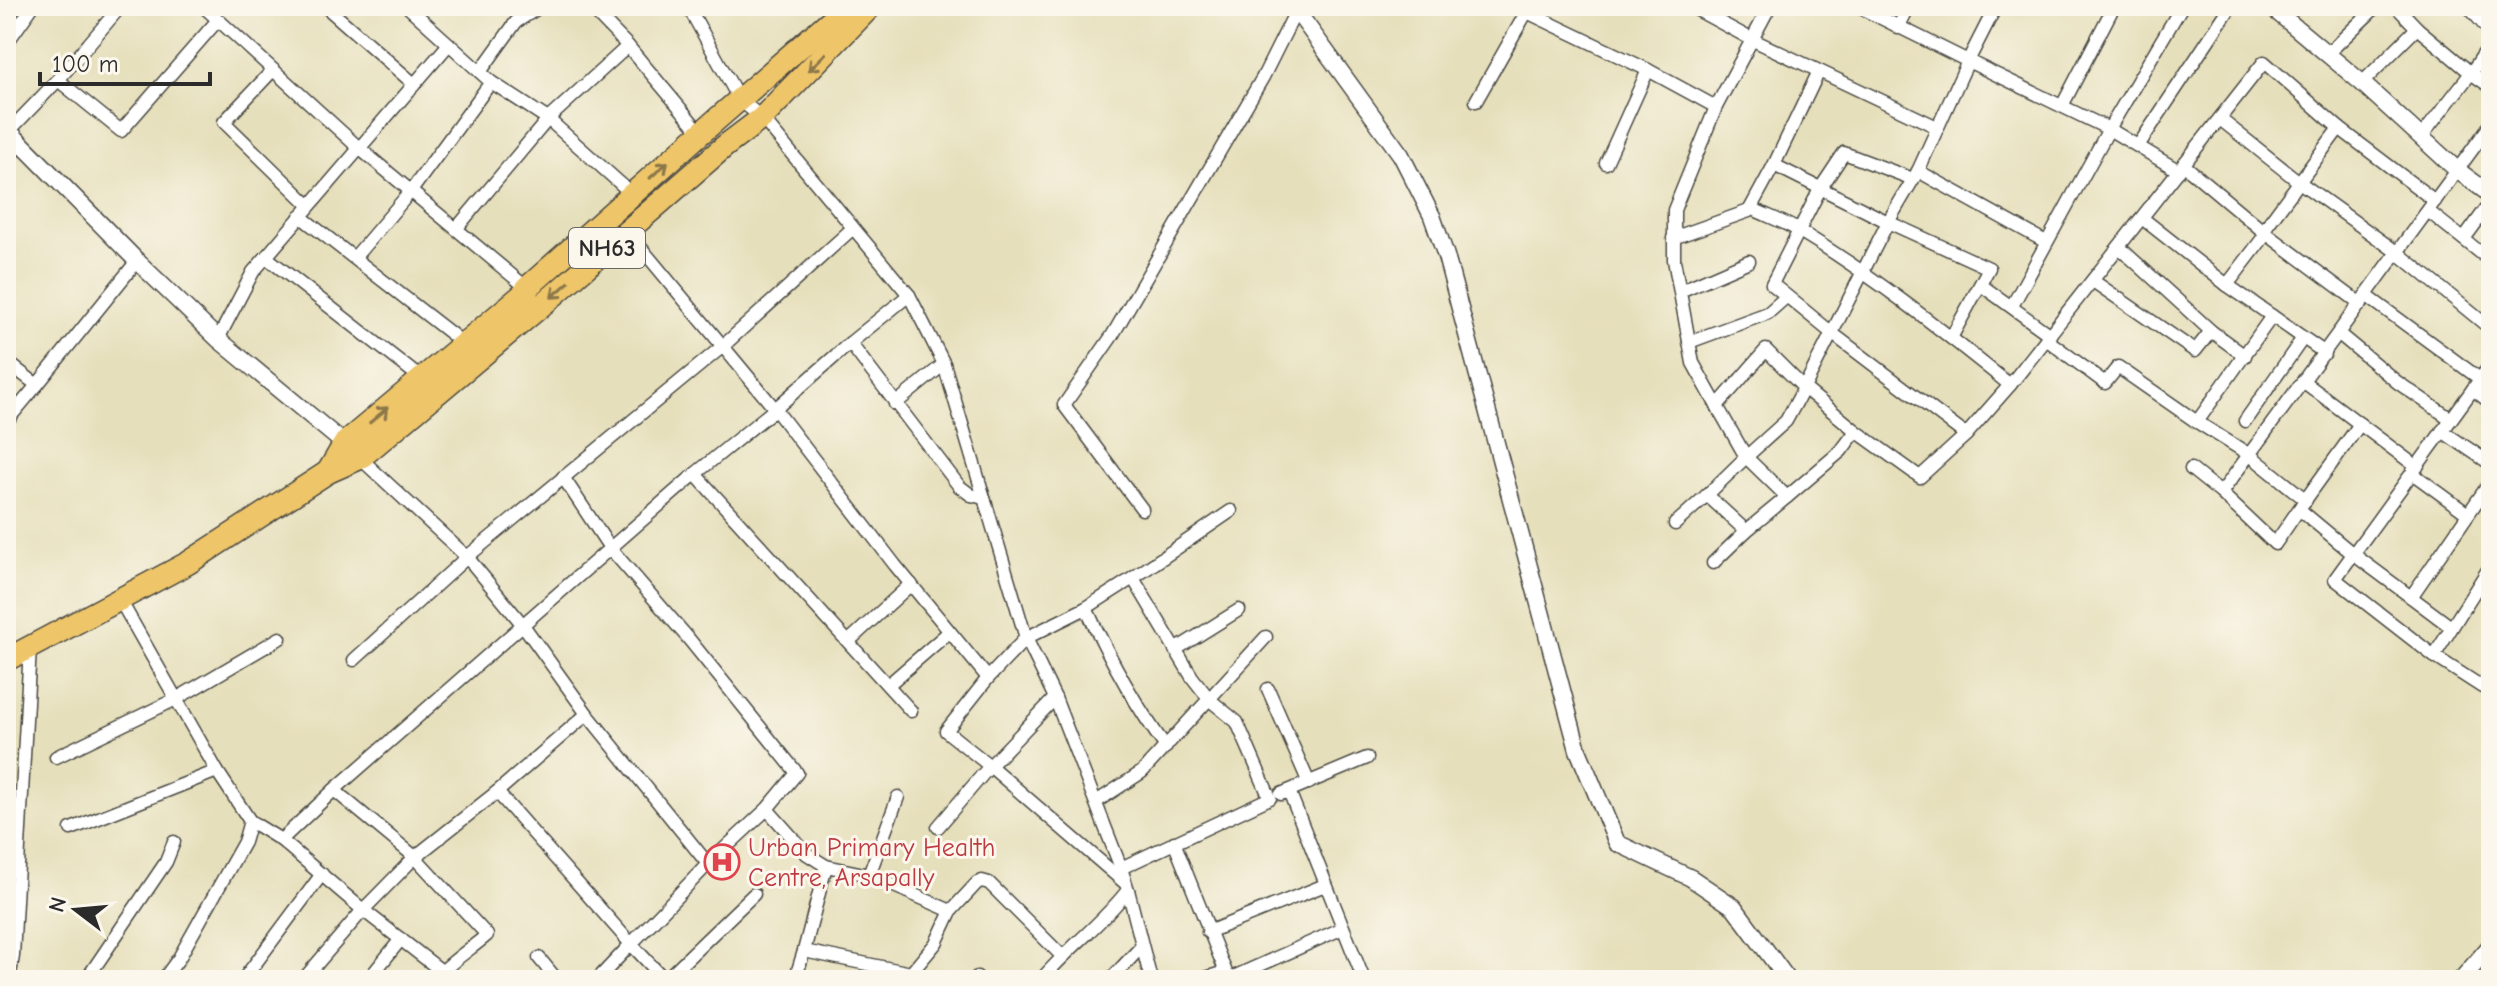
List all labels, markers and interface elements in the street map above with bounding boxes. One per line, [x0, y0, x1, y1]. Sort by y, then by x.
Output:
scale bar [40, 36, 210, 86]
text: 100 m [52, 50, 119, 78]
one-way arrow [807, 52, 826, 72]
one-way arrow [648, 161, 668, 179]
road number: NH63 [569, 228, 645, 268]
one-way arrow [550, 281, 570, 299]
one-way arrow [368, 406, 389, 424]
place label: Urban Primary Health Centre, Arsapally [748, 833, 995, 893]
hospital icon: Urban Primary Health Centre, Arsapally [703, 843, 741, 881]
north arrow [36, 870, 116, 950]
text: N [43, 894, 72, 915]

